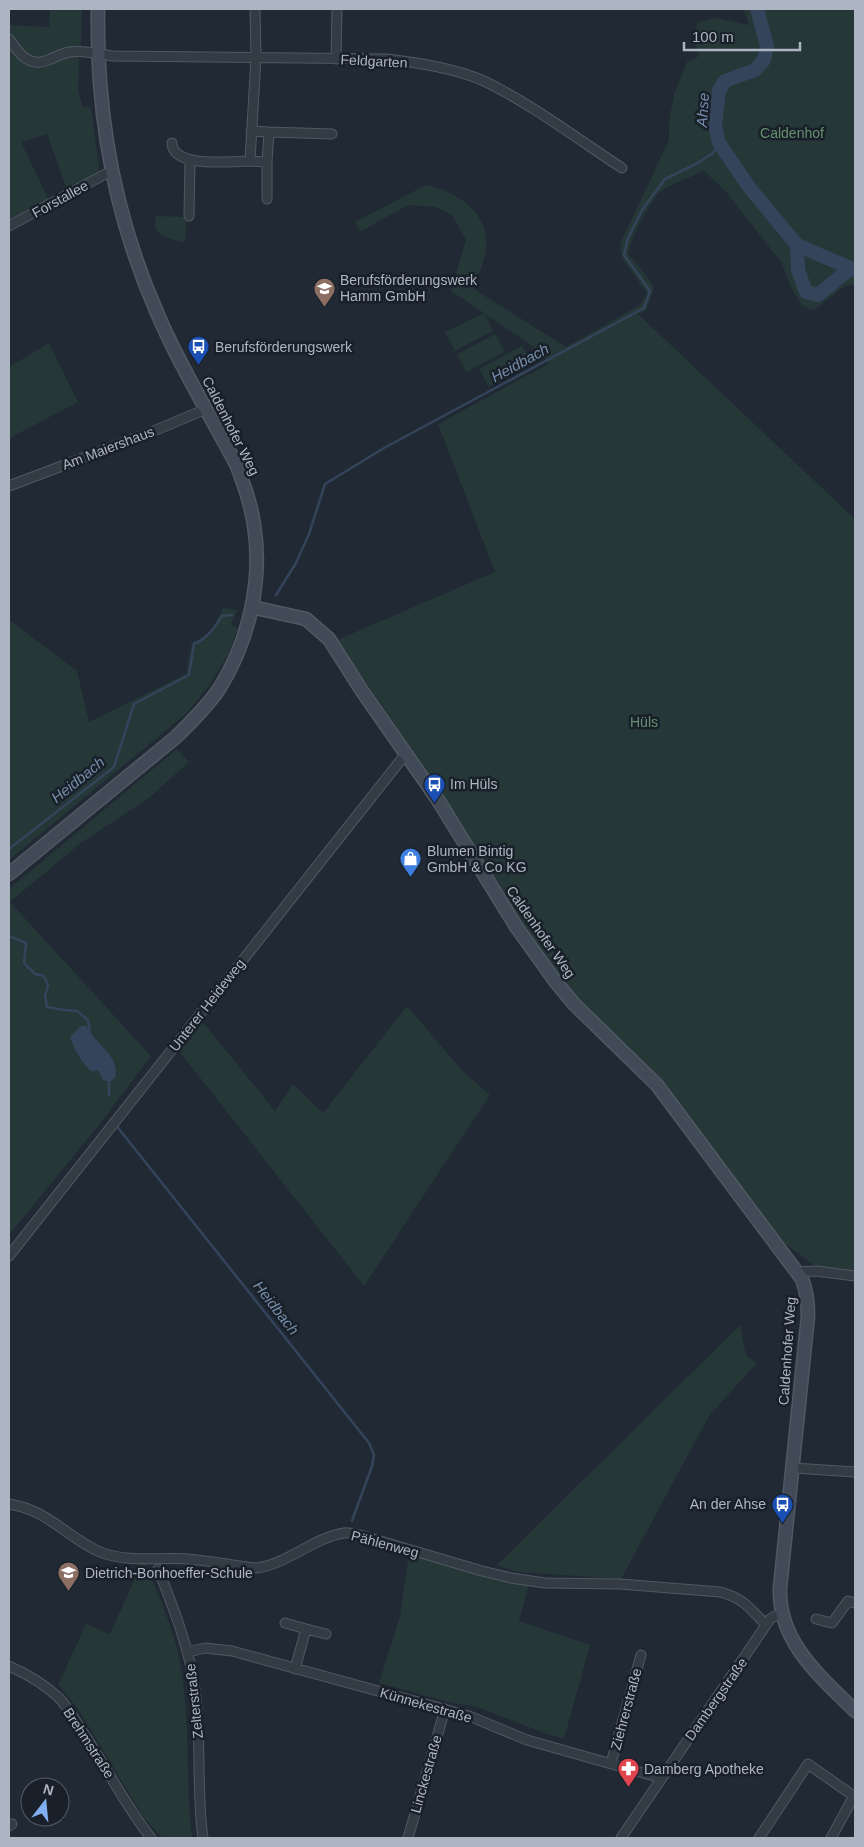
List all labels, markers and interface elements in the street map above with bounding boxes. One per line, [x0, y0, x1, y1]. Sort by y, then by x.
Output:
scale bar [684, 20, 800, 52]
text: 100 m [692, 28, 734, 45]
street label: Feldgarten [340, 51, 408, 71]
water label: Ahse [693, 92, 712, 129]
park label: Caldenhof [760, 125, 824, 141]
street label: Forstallee [29, 177, 91, 221]
place label: Berufsförderungswerk Hamm GmbH [340, 272, 478, 304]
school or university icon: Berufsförderungswerk Hamm GmbH [312, 276, 336, 307]
bus stop icon: Berufsförderungswerk [187, 335, 211, 366]
place label: Berufsförderungswerk [215, 339, 353, 355]
water label: Heidbach [488, 340, 552, 385]
street label: Caldenhofer Weg [199, 374, 263, 478]
street label: Am Maiershaus [60, 423, 156, 473]
park label: Hüls [630, 714, 658, 730]
water label: Heidbach [48, 753, 108, 806]
bus stop icon: Im Hüls [422, 772, 446, 803]
place label: Im Hüls [450, 776, 497, 792]
place label: Blumen Bintig GmbH & Co KG [427, 843, 527, 875]
shop icon: Blumen Bintig GmbH & Co KG [399, 847, 423, 878]
street label: Caldenhofer Weg [503, 883, 579, 981]
street label: Unterer Heideweg [166, 956, 248, 1054]
water label: Heidbach [250, 1277, 303, 1338]
street label: Caldenhofer Weg [775, 1296, 799, 1406]
bus stop icon: An der Ahse [770, 1492, 794, 1523]
place label: An der Ahse [690, 1496, 766, 1512]
street label: Pählenweg [349, 1527, 421, 1561]
school or university icon: Dietrich-Bonhoeffer-Schule [57, 1561, 81, 1592]
place label: Dietrich-Bonhoeffer-Schule [85, 1565, 253, 1581]
street label: Dambergstraße [682, 1654, 751, 1743]
street label: Zelterstraße [182, 1662, 206, 1739]
street label: Ziehrerstraße [607, 1666, 645, 1752]
street label: Künnekestraße [378, 1684, 474, 1726]
street label: Brehmstraße [60, 1705, 118, 1781]
street label: Linckestraße [407, 1733, 445, 1815]
pharmacy icon: Damberg Apotheke [616, 1757, 640, 1788]
place label: Damberg Apotheke [644, 1761, 764, 1777]
north arrow [20, 1777, 70, 1827]
text: N [42, 1780, 56, 1799]

